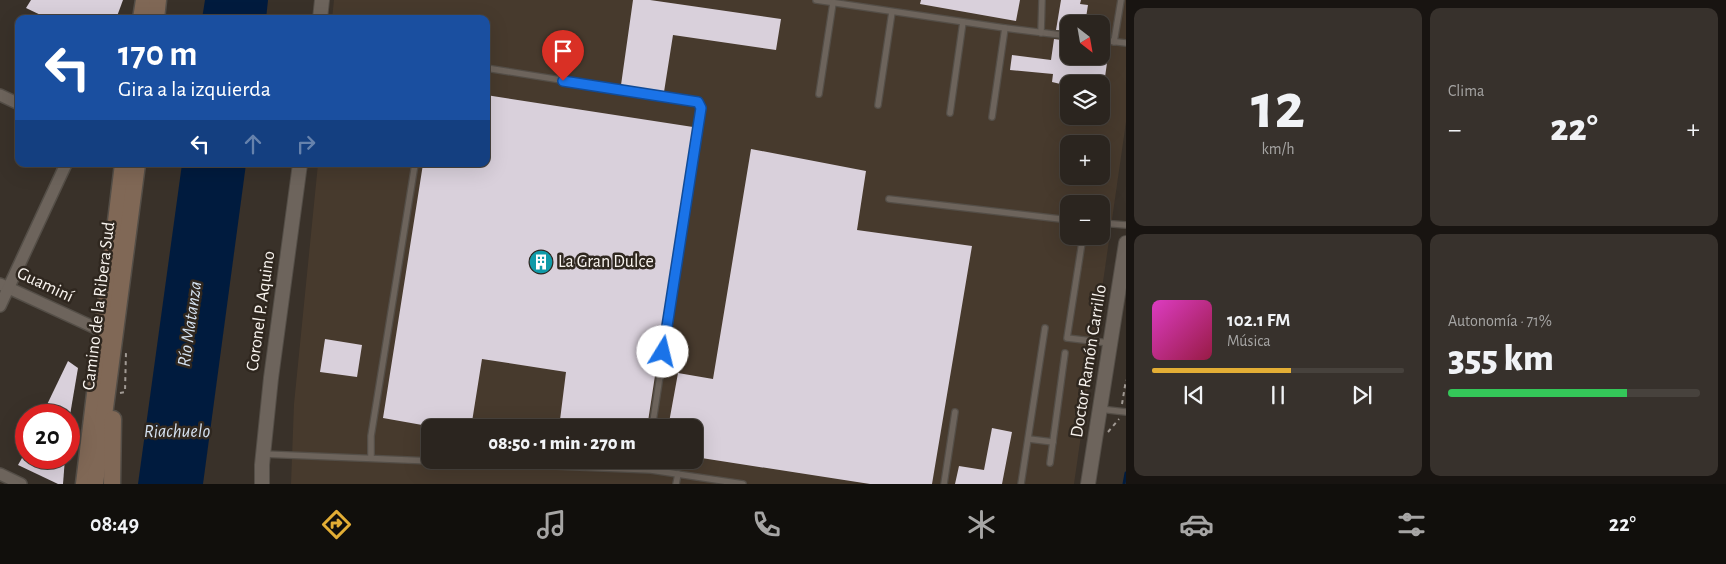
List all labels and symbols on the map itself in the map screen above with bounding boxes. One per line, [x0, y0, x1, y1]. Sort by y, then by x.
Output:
north arrow [1060, 15, 1110, 65]
pin [542, 30, 584, 81]
street label: Camino de la Ribera Sud [80, 221, 118, 391]
building icon: La Gran Dulce [528, 249, 554, 275]
street label: Coronel P. Aquino [244, 250, 278, 372]
place label: La Gran Dulce [558, 253, 654, 271]
street label: Guaminí [14, 264, 77, 306]
water label: Río Matanza [175, 280, 205, 368]
street label: Doctor Ramón Carrillo [1068, 283, 1110, 439]
position arrow [636, 325, 688, 377]
speed limit sign: 20 [15, 404, 80, 469]
water label: Riachuelo [144, 422, 210, 441]

